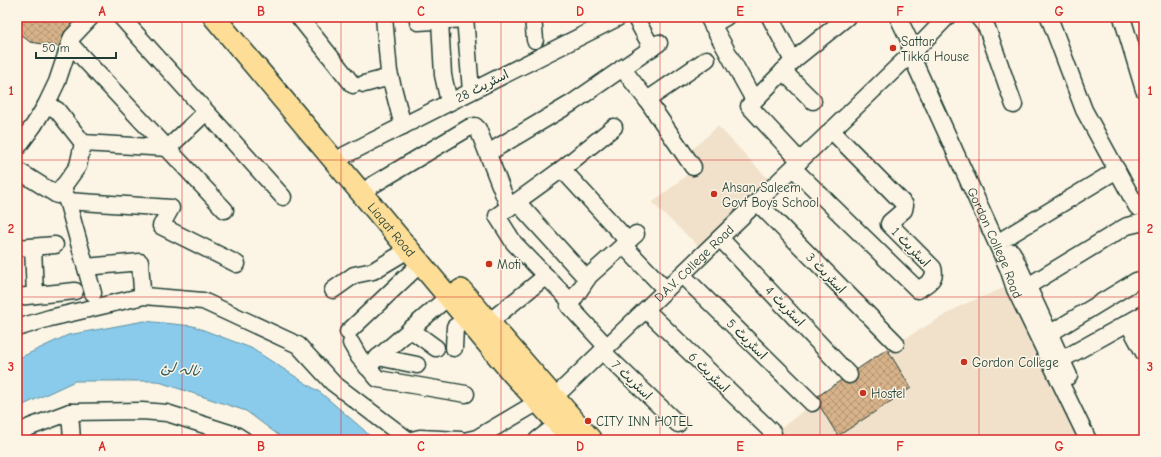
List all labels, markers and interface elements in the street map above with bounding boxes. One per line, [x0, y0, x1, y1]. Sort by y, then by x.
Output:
text: A [98, 4, 106, 19]
text: B [257, 4, 265, 19]
text: C [417, 4, 425, 19]
text: D [576, 4, 584, 19]
text: E [736, 4, 744, 19]
text: F [896, 4, 904, 19]
text: G [1054, 4, 1064, 19]
scale bar [36, 34, 116, 60]
place label: Sattar Tikka House [901, 34, 969, 64]
text: 50 m [42, 41, 70, 55]
marker: Sattar Tikka House [888, 43, 898, 53]
street label: اسٹریٹ 28 [453, 66, 511, 107]
text: 1 [8, 83, 14, 98]
text: 1 [1147, 83, 1153, 98]
place label: Ahsan Saleem Govt Boys School [722, 180, 819, 210]
street label: Gordon College Road [965, 185, 1026, 301]
marker: Ahsan Saleem Govt Boys School [709, 189, 719, 199]
street label: Liaqat Road [365, 199, 419, 259]
text: 2 [8, 221, 14, 236]
text: 2 [1147, 221, 1153, 236]
street label: D.A.V. College Road [651, 222, 736, 305]
street label: اسٹریٹ 1 [888, 224, 933, 271]
street label: اسٹریٹ 3 [802, 250, 849, 297]
place label: Moti [497, 257, 521, 272]
marker: Moti [484, 259, 494, 269]
street label: اسٹریٹ 4 [761, 283, 808, 330]
street label: اسٹریٹ 5 [723, 316, 770, 363]
street label: اسٹریٹ 6 [685, 349, 733, 396]
place label: Gordon College [972, 355, 1059, 370]
street label: اسٹریٹ 7 [608, 357, 655, 404]
marker: Gordon College [959, 357, 969, 367]
water label: نالہ لئ [160, 358, 203, 381]
text: 3 [8, 359, 14, 374]
text: 3 [1147, 359, 1153, 374]
place label: Hostel [871, 386, 905, 401]
marker: Hostel [858, 388, 868, 398]
place label: CITY INN HOTEL [596, 414, 693, 429]
marker: CITY INN HOTEL [583, 416, 593, 426]
text: A [98, 439, 106, 454]
text: B [257, 439, 265, 454]
text: C [417, 439, 425, 454]
text: D [576, 439, 584, 454]
text: E [736, 439, 744, 454]
text: F [896, 439, 904, 454]
text: G [1054, 439, 1064, 454]

